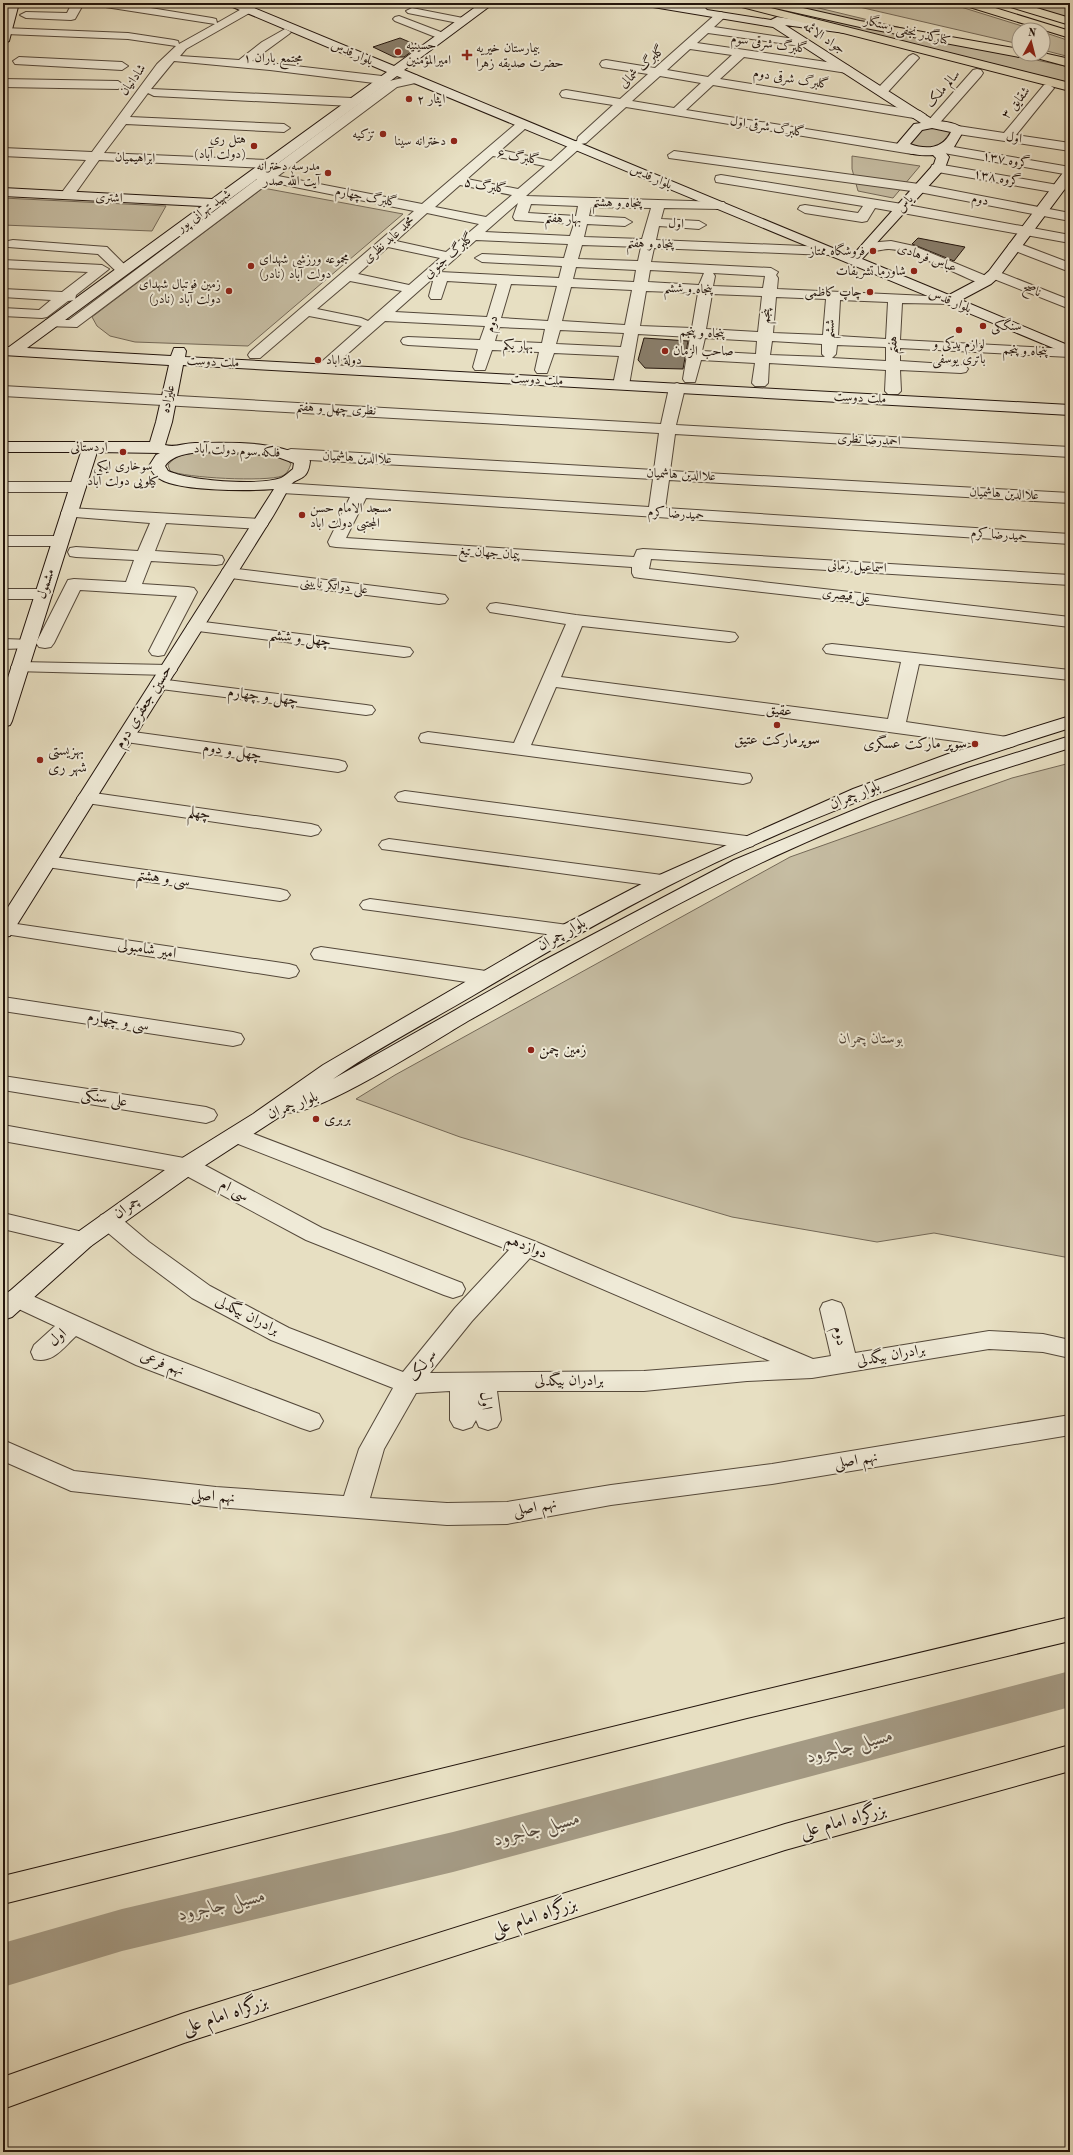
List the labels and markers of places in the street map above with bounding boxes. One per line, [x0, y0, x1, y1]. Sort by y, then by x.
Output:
place label: حسینیه امیرالمؤمنین [406, 39, 451, 68]
place label: بیمارستان خیریه حضرت صدیقه زهرا [476, 42, 564, 71]
marker: حسینیه امیرالمؤمنین [393, 47, 403, 57]
marker: بیمارستان خیریه حضرت صدیقه زهرا [461, 49, 473, 61]
place label: ایثار ۲ [417, 93, 445, 107]
marker: ایثار ۲ [404, 94, 414, 104]
place label: تزکیه [352, 128, 375, 141]
marker: تزکیه [378, 129, 388, 139]
place label: هتل ری (دولت آباد) [194, 133, 246, 162]
place label: دخترانه سینا [395, 135, 446, 149]
marker: دخترانه سینا [449, 136, 459, 146]
marker: هتل ری (دولت آباد) [249, 141, 259, 151]
place label: مدرسه دخترانه آیت الله صدر [257, 160, 321, 189]
marker: مدرسه دخترانه آیت الله صدر [323, 168, 333, 178]
place label: فروشگاه ممتاز [807, 242, 865, 259]
marker: فروشگاه ممتاز [868, 246, 878, 256]
place label: مجموعه ورزشی شهدای دولت آباد (نادر) [259, 253, 349, 282]
marker: مجموعه ورزشی شهدای دولت آباد (نادر) [246, 261, 256, 271]
place label: شاورما تشریفات [836, 265, 906, 279]
marker: شاورما تشریفات [909, 266, 919, 276]
place label: زمین فوتبال شهدای دولت آباد (نادر) [139, 278, 221, 307]
place label: چاپ كاظمى [804, 285, 862, 301]
marker: زمین فوتبال شهدای دولت آباد (نادر) [224, 286, 234, 296]
marker: چاپ كاظمى [865, 287, 875, 297]
place label: سنگکی [991, 317, 1022, 335]
marker: سنگکی [978, 321, 988, 331]
marker: لوازم یدکی و باتری یوسفی [954, 325, 964, 335]
place label: لوازم یدکی و باتری یوسفی [931, 335, 986, 369]
place label: صاحب الزمان [673, 344, 734, 360]
marker: صاحب الزمان [660, 346, 670, 356]
place label: دولة اباد [326, 354, 362, 368]
marker: دولة اباد [313, 355, 323, 365]
marker: سوخاری ایکی کیلویی دولت آباد [118, 447, 128, 457]
place label: سوخاری ایکی کیلویی دولت آباد [87, 459, 159, 489]
place label: مسجد الامام حسن المجتبى دولت اباد [310, 502, 392, 533]
marker: مسجد الامام حسن المجتبى دولت اباد [297, 510, 307, 520]
marker: سوپرمارکت عتیق [772, 720, 782, 730]
place label: سوپرمارکت عتیق [734, 732, 820, 749]
place label: سوپر مارکت عسگری [863, 734, 967, 753]
marker: سوپر مارکت عسگری [970, 739, 980, 749]
place label: بهزیستی شهر ری [48, 744, 87, 777]
marker: بهزیستی شهر ری [35, 755, 45, 765]
place label: زمین چمن [539, 1043, 587, 1059]
marker: زمین چمن [526, 1045, 536, 1055]
place label: بربری [324, 1112, 351, 1127]
marker: بربری [311, 1114, 321, 1124]

